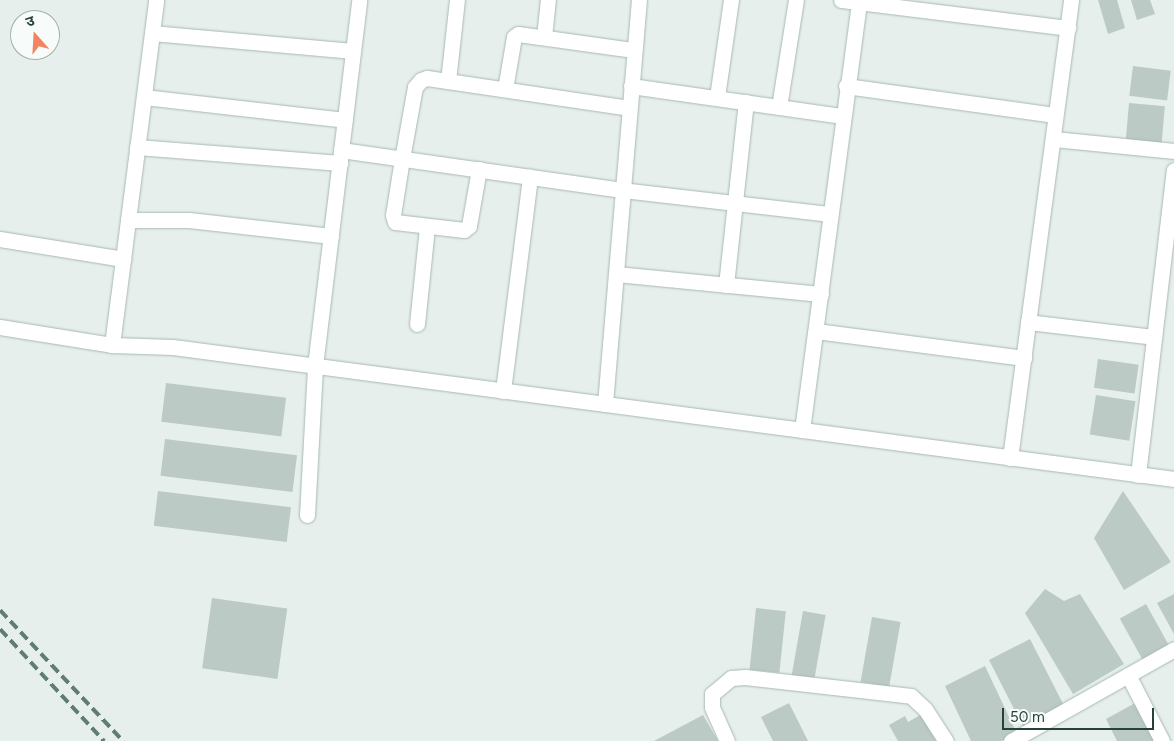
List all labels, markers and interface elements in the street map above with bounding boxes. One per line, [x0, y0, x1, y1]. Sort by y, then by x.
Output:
north arrow [10, 10, 60, 60]
text: उ [24, 12, 37, 31]
scale bar [1004, 698, 1156, 730]
text: 50 m [1010, 708, 1045, 726]

